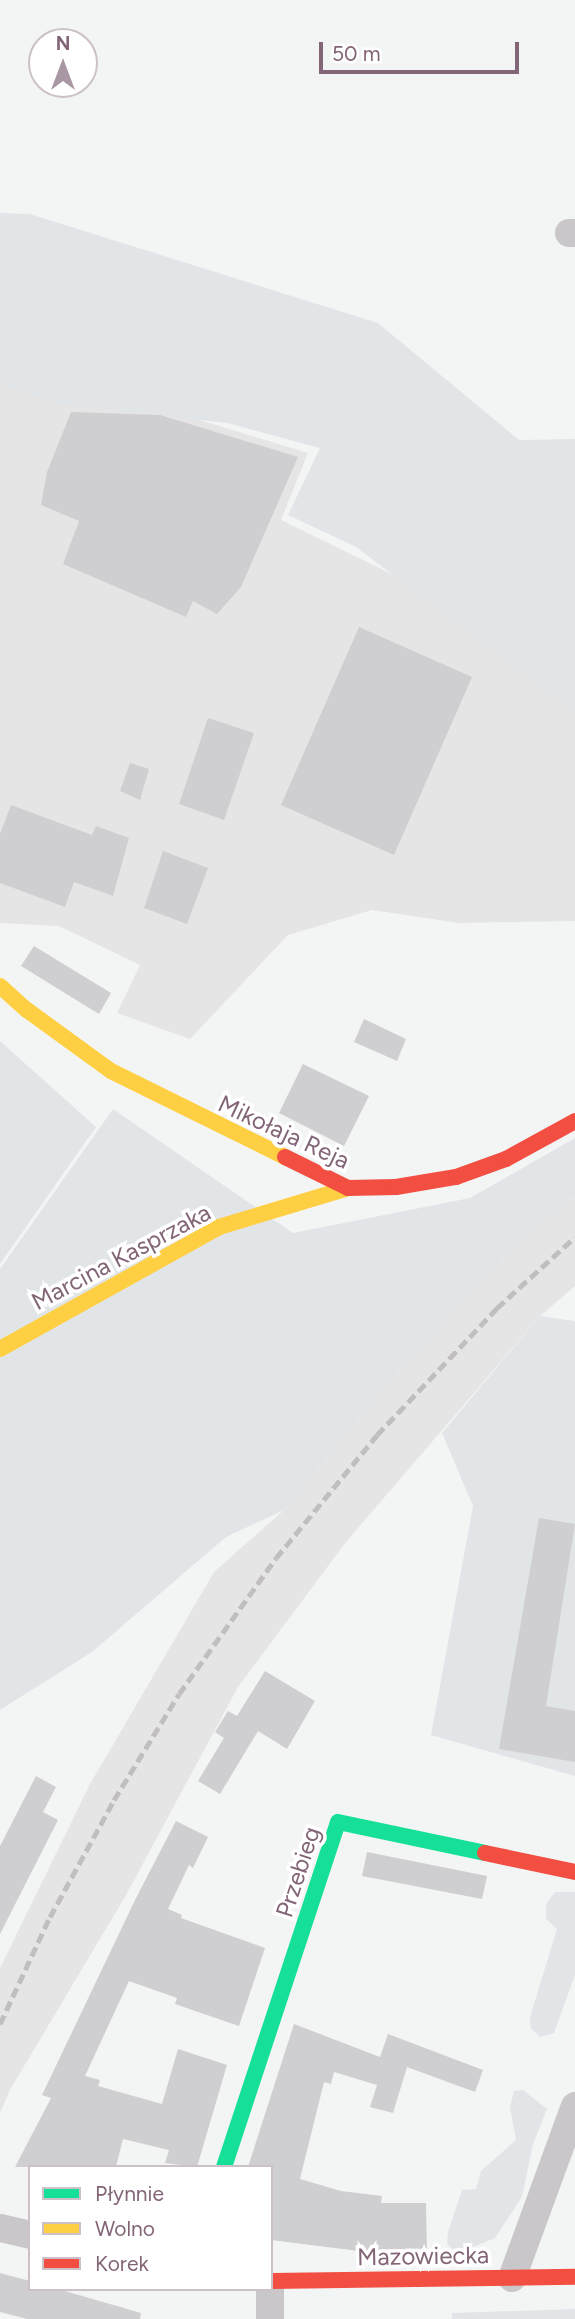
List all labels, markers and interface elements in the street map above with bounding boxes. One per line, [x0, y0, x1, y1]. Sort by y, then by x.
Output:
north arrow [28, 28, 98, 98]
scale bar [323, 28, 522, 72]
text: N [56, 32, 70, 55]
text: 50 m [332, 41, 381, 66]
street label: Mikołaja Reja [214, 1089, 354, 1175]
street label: Marcina Kasprzaka [27, 1198, 215, 1316]
street label: Przebieg [270, 1823, 326, 1921]
legend [28, 2165, 273, 2291]
text: Płynnie [95, 2181, 164, 2206]
text: Wolno [95, 2216, 155, 2241]
street label: Mazowiecka [357, 2240, 489, 2272]
text: Korek [95, 2251, 149, 2276]

